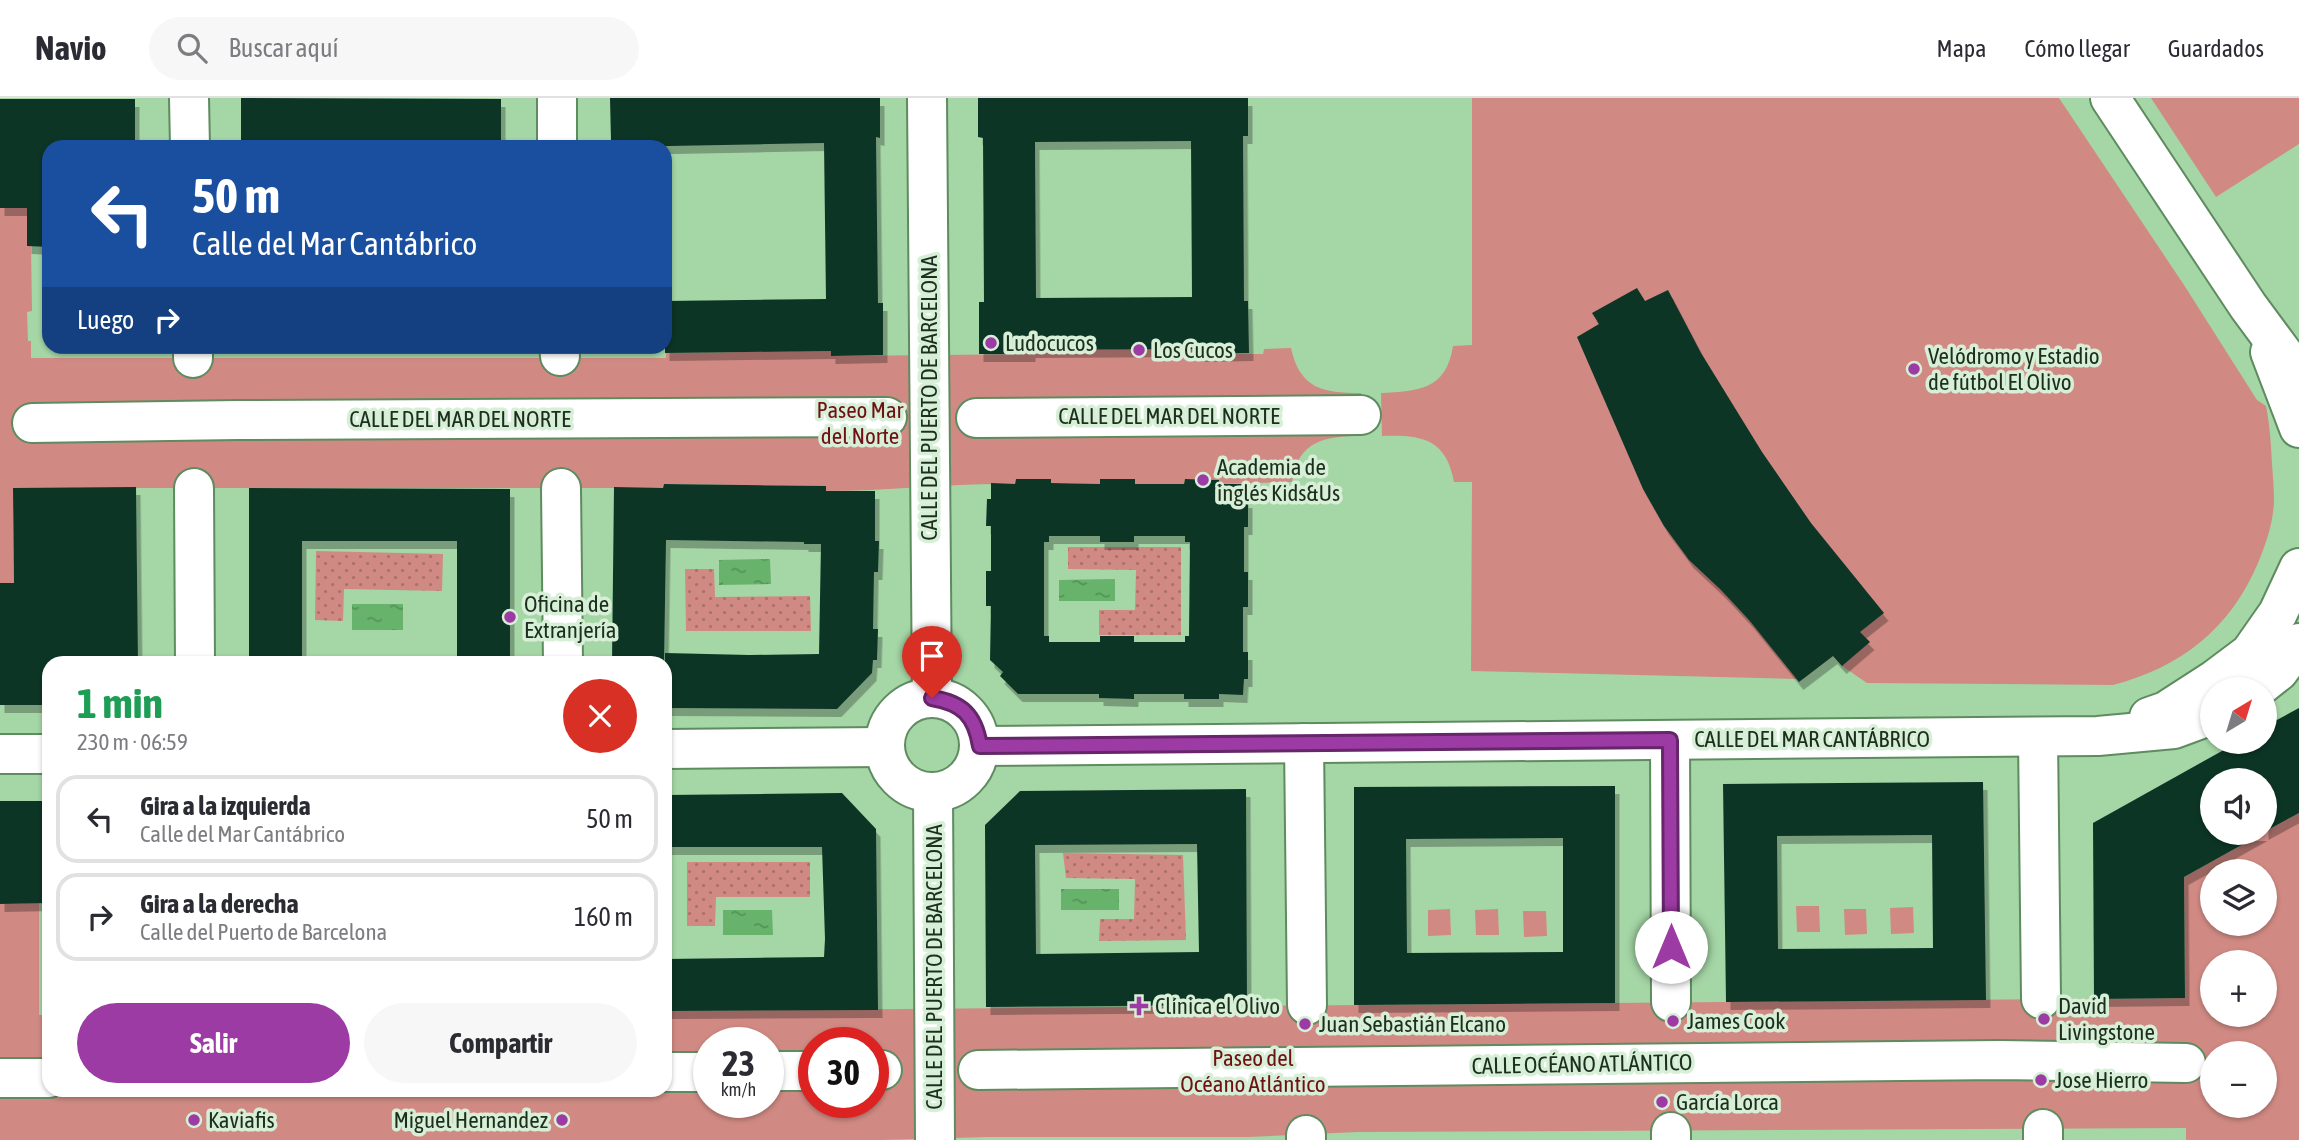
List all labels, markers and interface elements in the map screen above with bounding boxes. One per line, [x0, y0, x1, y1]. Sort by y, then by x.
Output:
search box [149, 17, 639, 80]
text: Navio [35, 29, 107, 67]
icon: search [173, 29, 211, 67]
text: Buscar aquí [229, 33, 338, 63]
text: Mapa [1937, 35, 1986, 62]
text: Cómo llegar [2024, 35, 2130, 62]
text: Guardados [2168, 35, 2264, 62]
text: 50 m [192, 167, 280, 223]
icon: left [77, 168, 168, 259]
text: Calle del Mar Cantábrico [192, 225, 477, 262]
street label: CALLE DEL PUERTO DE BARCELONA [916, 254, 942, 541]
icon: right [148, 301, 186, 339]
text: Luego [77, 305, 134, 335]
place label: Ludocucos [1005, 330, 1094, 356]
marker: Ludocucos [983, 335, 999, 351]
place label: Los Cucos [1153, 337, 1233, 363]
marker: Los Cucos [1131, 342, 1147, 358]
place label: Velódromo y Estadio de fútbol El Olivo [1928, 343, 2100, 395]
marker: Velódromo y Estadio de fútbol El Olivo [1906, 361, 1922, 377]
park label: Paseo Mar del Norte [817, 397, 905, 449]
street label: CALLE DEL MAR DEL NORTE [1058, 403, 1280, 429]
street label: CALLE DEL MAR DEL NORTE [349, 406, 571, 432]
place label: Academia de inglés Kids&Us [1217, 454, 1340, 506]
marker: Academia de inglés Kids&Us [1195, 472, 1211, 488]
place label: Oficina de Extranjería [524, 591, 616, 643]
marker: Oficina de Extranjería [502, 609, 518, 625]
pin [902, 626, 962, 698]
icon: arrive [913, 637, 951, 675]
north arrow [2200, 677, 2277, 754]
map controls [2200, 677, 2277, 1118]
text: 1 min [77, 679, 163, 727]
button: close [563, 679, 637, 753]
street label: CALLE DEL MAR CANTÁBRICO [1694, 726, 1930, 752]
text: 230 m · 06:59 [77, 729, 188, 755]
button: sound [2200, 768, 2277, 845]
text: Gira a la izquierda [140, 791, 311, 821]
icon: left [81, 800, 119, 838]
text: 50 m [586, 804, 633, 834]
text: Calle del Mar Cantábrico [140, 821, 345, 847]
street label: CALLE DEL PUERTO DE BARCELONA [921, 823, 947, 1110]
button: layers [2200, 859, 2277, 936]
text: Gira a la derecha [140, 889, 299, 919]
icon: right [81, 898, 119, 936]
text: 160 m [574, 902, 633, 932]
position arrow [1634, 910, 1708, 984]
text: Calle del Puerto de Barcelona [140, 919, 387, 945]
button: + [2200, 950, 2277, 1027]
place label: Clínica el Olivo [1155, 993, 1280, 1019]
place label: David Livingstone [2058, 993, 2155, 1045]
marker: Clínica el Olivo [1129, 996, 1149, 1016]
button: Salir [77, 1003, 350, 1083]
button: Compartir [364, 1003, 637, 1083]
place label: James Cook [1687, 1008, 1785, 1034]
place label: Juan Sebastián Elcano [1319, 1011, 1506, 1037]
marker: David Livingstone [2036, 1011, 2052, 1027]
marker: James Cook [1665, 1013, 1681, 1029]
marker: Juan Sebastián Elcano [1297, 1016, 1313, 1032]
speed limit sign: 30 [798, 1027, 889, 1118]
button: − [2200, 1041, 2277, 1118]
text: 23 [722, 1043, 755, 1083]
park label: Paseo del Océano Atlántico [1180, 1045, 1326, 1097]
street label: CALLE OCÉANO ATLÁNTICO [1471, 1049, 1693, 1079]
place label: Jose Hierro [2055, 1067, 2148, 1093]
marker: Jose Hierro [2033, 1072, 2049, 1088]
text: km/h [721, 1079, 756, 1100]
place label: García Lorca [1676, 1089, 1779, 1115]
marker: García Lorca [1654, 1094, 1670, 1110]
place label: Kaviafis [208, 1107, 275, 1133]
place label: Miguel Hernandez [393, 1107, 548, 1133]
marker: Kaviafis [186, 1112, 202, 1128]
marker: Miguel Hernandez [554, 1112, 570, 1128]

